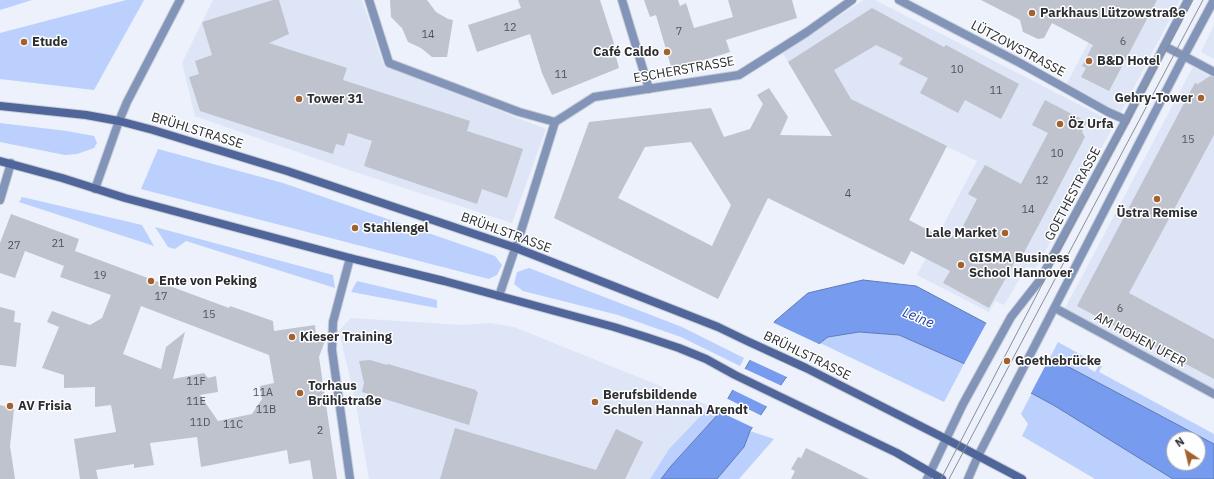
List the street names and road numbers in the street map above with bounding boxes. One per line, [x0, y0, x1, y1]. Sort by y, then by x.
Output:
street label: LÜTZOWSTRASSE [968, 18, 1068, 80]
street label: ESCHERSTRASSE [632, 53, 736, 87]
street label: BRÜHLSTRASSE [149, 110, 245, 152]
street label: GOETHESTRASSE [1042, 144, 1104, 244]
street label: BRÜHLSTRASSE [459, 209, 553, 257]
street label: AM HOHEN UFER [1092, 309, 1188, 371]
street label: BRÜHLSTRASSE [761, 328, 853, 384]

